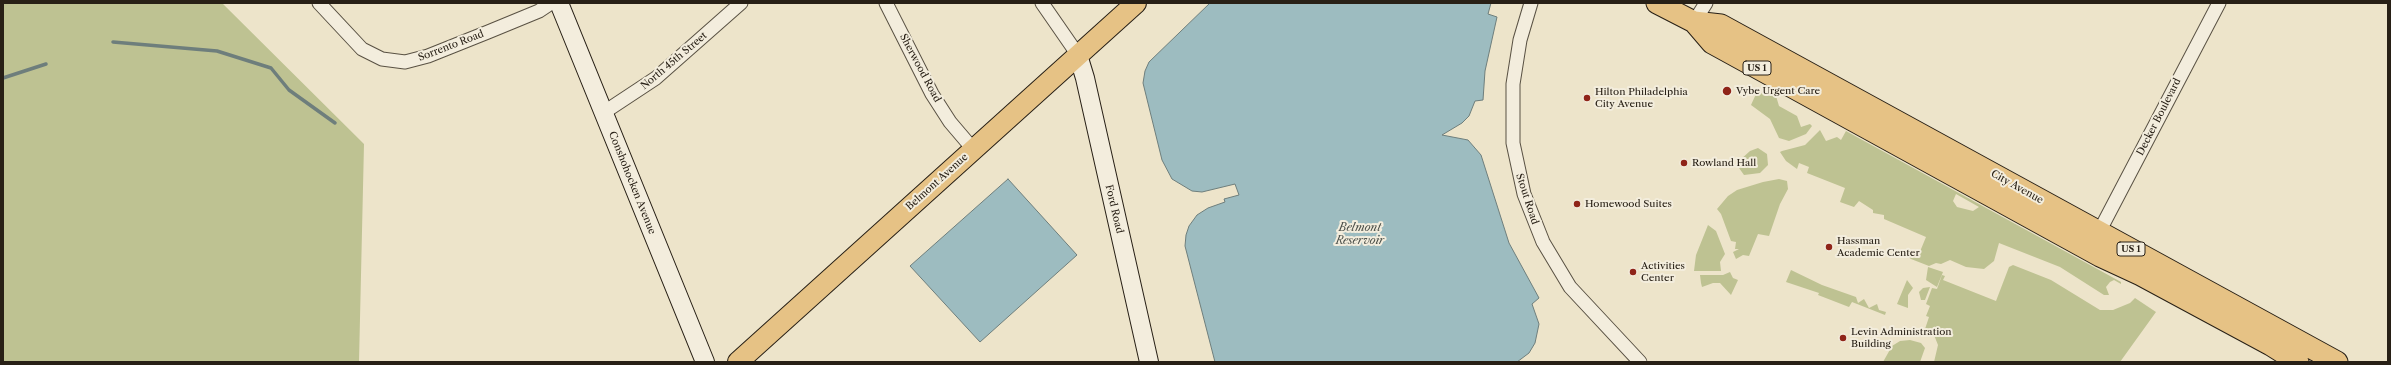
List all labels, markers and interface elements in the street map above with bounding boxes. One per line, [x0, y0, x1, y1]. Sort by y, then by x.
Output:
street label: Sorrento Road [416, 28, 486, 64]
street label: North 45th Street [638, 30, 710, 92]
street label: Sherwood Road [897, 32, 943, 104]
road number: US 1 [1743, 61, 1771, 75]
street label: Decker Boulevard [2134, 76, 2184, 158]
marker: Vybe Urgent Care [1721, 85, 1733, 97]
place label: Vybe Urgent Care [1736, 85, 1820, 97]
place label: Hilton Philadelphia City Avenue [1595, 86, 1688, 110]
marker: Hilton Philadelphia City Avenue [1582, 93, 1592, 103]
street label: Conshohocken Avenue [606, 130, 658, 236]
street label: Belmont Avenue [904, 151, 970, 213]
place label: Rowland Hall [1692, 157, 1756, 169]
marker: Rowland Hall [1679, 158, 1689, 168]
street label: City Avenue [1989, 168, 2045, 206]
street label: Stout Road [1513, 172, 1541, 226]
street label: Ford Road [1103, 183, 1125, 235]
place label: Homewood Suites [1585, 198, 1672, 210]
marker: Homewood Suites [1572, 199, 1582, 209]
water label: Belmont Reservoir [1336, 221, 1384, 247]
place label: Hassman Academic Center [1837, 235, 1920, 258]
marker: Hassman Academic Center [1824, 242, 1834, 252]
road number: US 1 [2117, 242, 2145, 256]
place label: Activities Center [1641, 260, 1685, 284]
marker: Activities Center [1628, 267, 1638, 277]
place label: Levin Administration Building [1851, 326, 1952, 350]
marker: Levin Administration Building [1838, 333, 1848, 343]

